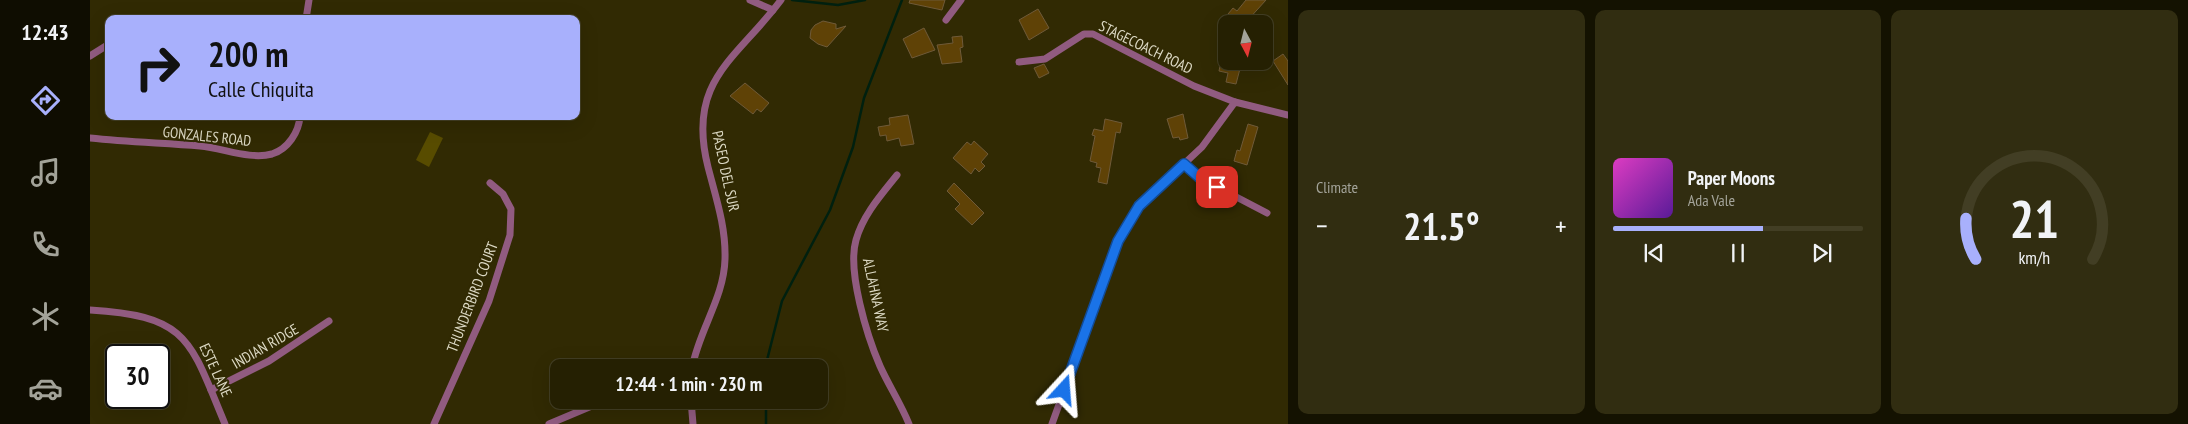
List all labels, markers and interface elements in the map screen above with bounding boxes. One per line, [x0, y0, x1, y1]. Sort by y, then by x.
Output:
north arrow [1218, 15, 1272, 70]
map controls [1218, 15, 1273, 70]
street label: STAGECOACH ROAD [1096, 16, 1196, 78]
text: 12:43 [21, 18, 69, 46]
text: 200 m [208, 31, 289, 77]
icon: right [125, 35, 190, 100]
text: Calle Chiquita [208, 75, 314, 103]
icon: directions [28, 83, 63, 118]
street label: GONZALES ROAD [162, 122, 252, 150]
street label: PASEO DEL SUR [708, 129, 744, 213]
icon: music [28, 155, 63, 190]
pin [1196, 166, 1238, 208]
text: Paper Moons [1688, 166, 1775, 190]
icon: arrive [1203, 173, 1231, 201]
text: Climate [1316, 177, 1358, 197]
text: 21 [2010, 185, 2060, 252]
text: Ada Vale [1688, 190, 1735, 210]
text: 21.5° [1403, 201, 1480, 250]
text: − [1316, 207, 1328, 244]
text: + [1555, 207, 1567, 244]
icon: phone [28, 227, 63, 262]
street label: THUNDERBIRD COURT [442, 239, 502, 355]
icon: previous [1640, 239, 1668, 267]
icon: pause [1724, 239, 1752, 267]
icon: next [1808, 239, 1836, 267]
text: km/h [2019, 246, 2051, 269]
street label: ALLAHNA WAY [859, 256, 893, 334]
icon: climate [28, 299, 63, 334]
street label: INDIAN RIDGE [228, 319, 302, 373]
street label: ESTE LANE [195, 340, 237, 400]
speed limit sign: 30 [105, 344, 170, 409]
position arrow [1037, 363, 1089, 415]
icon: car [28, 371, 63, 406]
text: 12:44 · 1 min · 230 m [616, 372, 762, 396]

